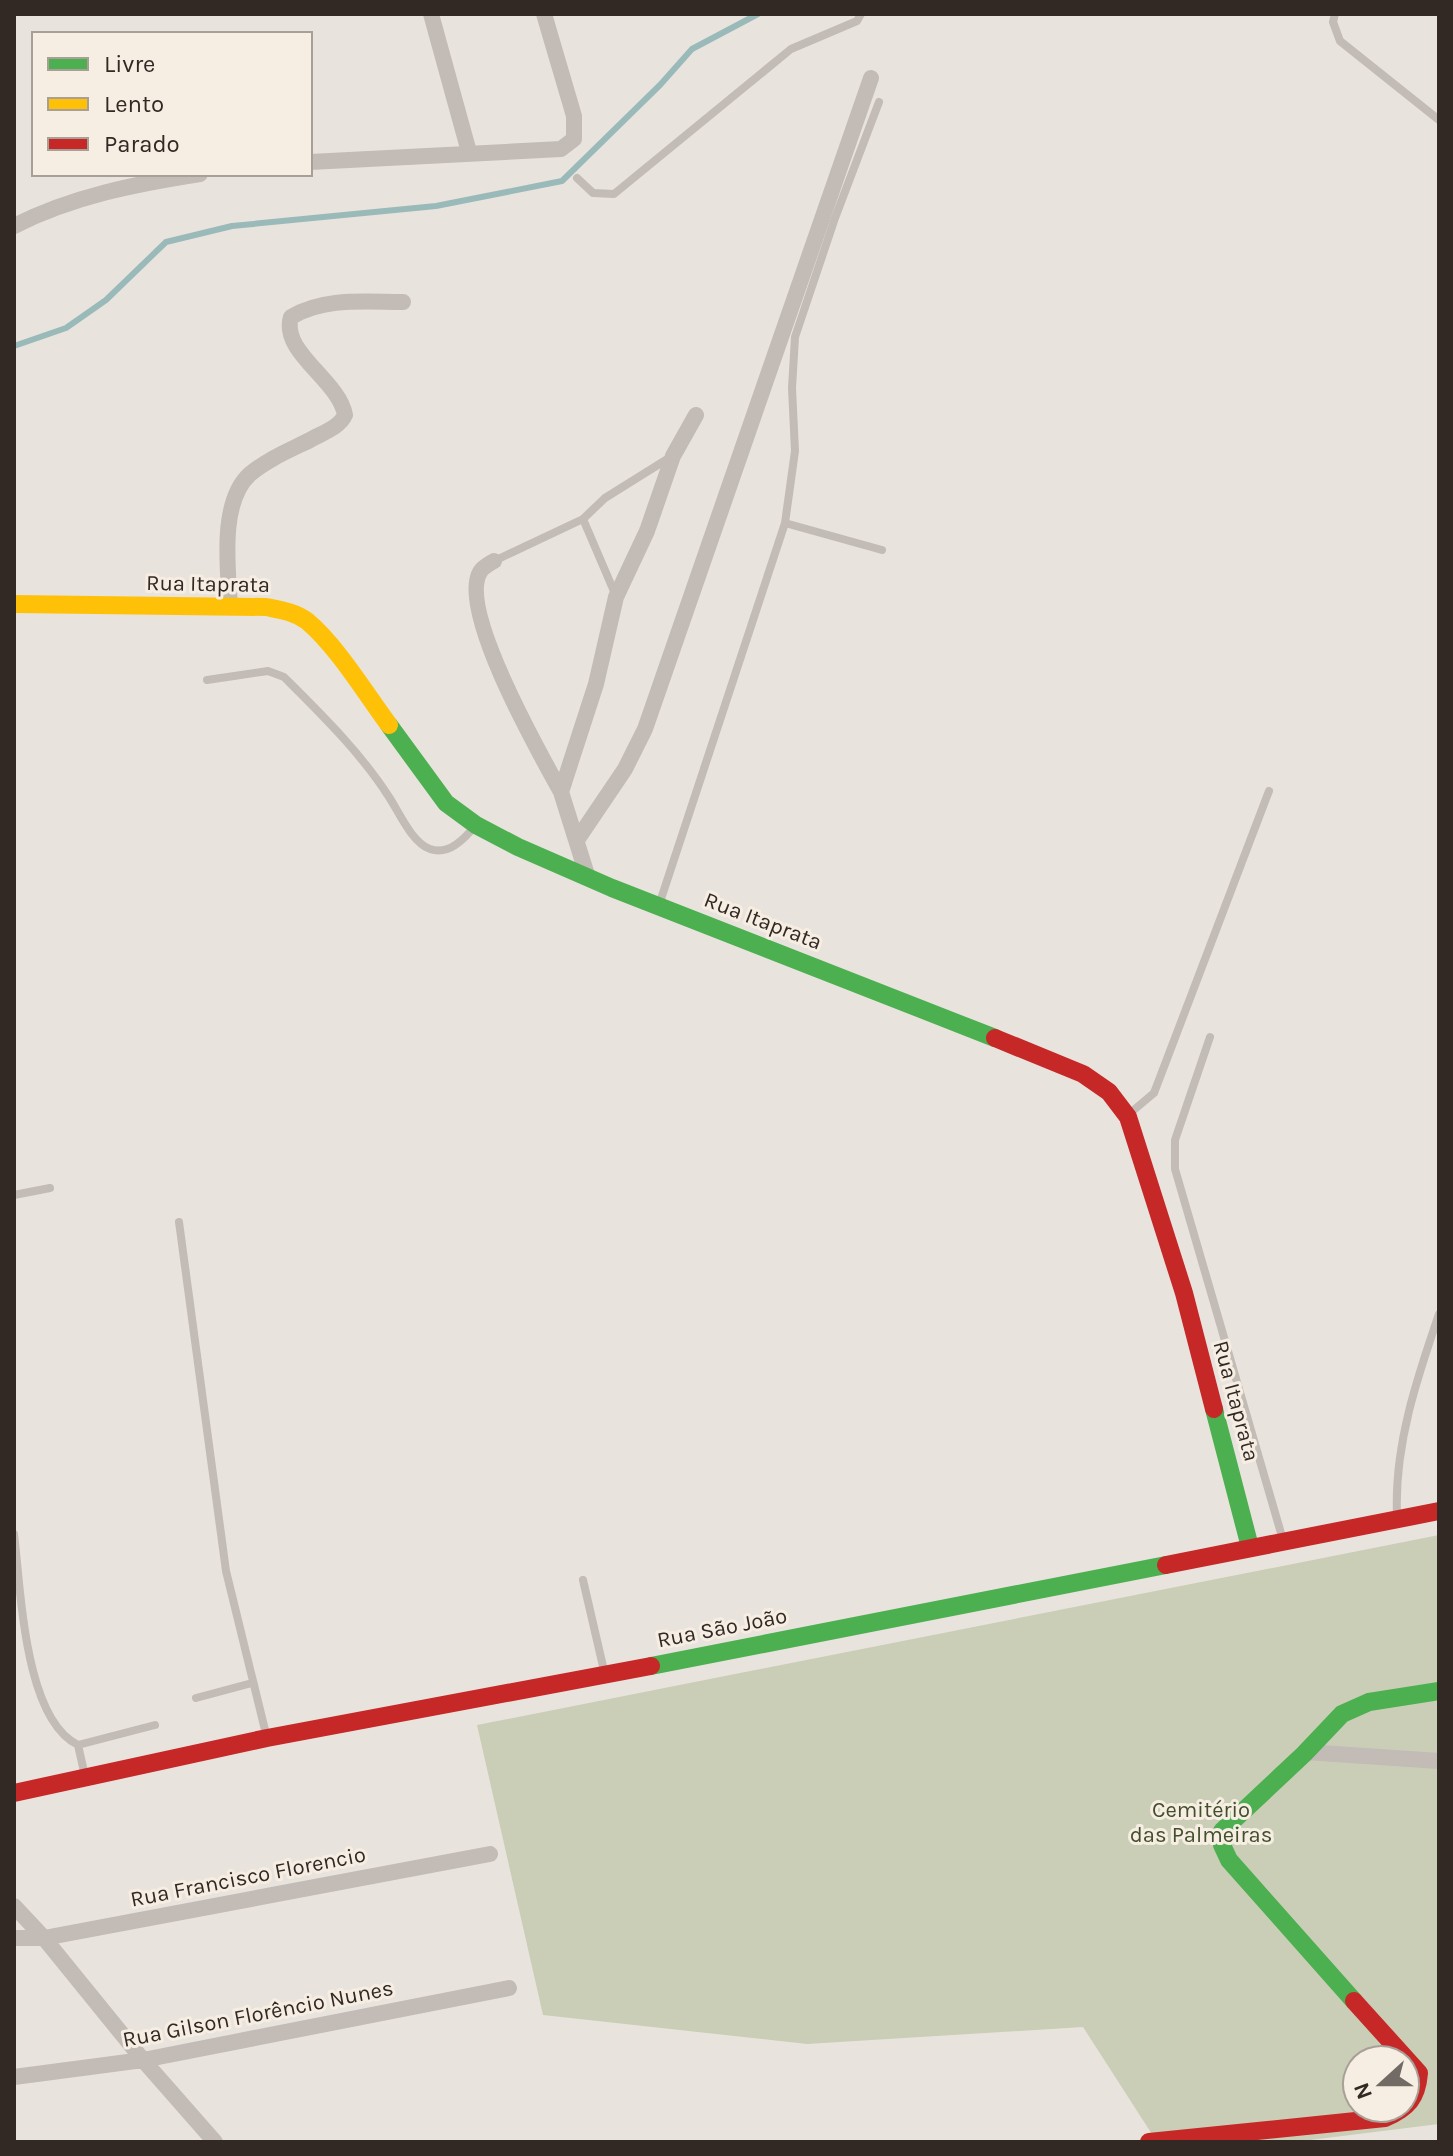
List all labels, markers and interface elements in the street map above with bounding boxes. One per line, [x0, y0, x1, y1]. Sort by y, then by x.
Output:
legend [32, 32, 312, 176]
text: Livre [104, 50, 155, 78]
text: Lento [104, 90, 164, 118]
text: Parado [104, 130, 180, 158]
street label: Rua Itaprata [146, 570, 270, 598]
street label: Rua Itaprata [700, 887, 826, 955]
street label: Rua Itaprata [1207, 1338, 1265, 1464]
street label: Rua São João [655, 1603, 789, 1653]
park label: Cemitério das Palmeiras [1130, 1797, 1272, 1848]
street label: Rua Francisco Florencio [128, 1841, 368, 1913]
street label: Rua Gilson Florêncio Nunes [121, 1975, 395, 2053]
north arrow [1341, 2044, 1421, 2124]
text: N [1348, 2079, 1378, 2103]

